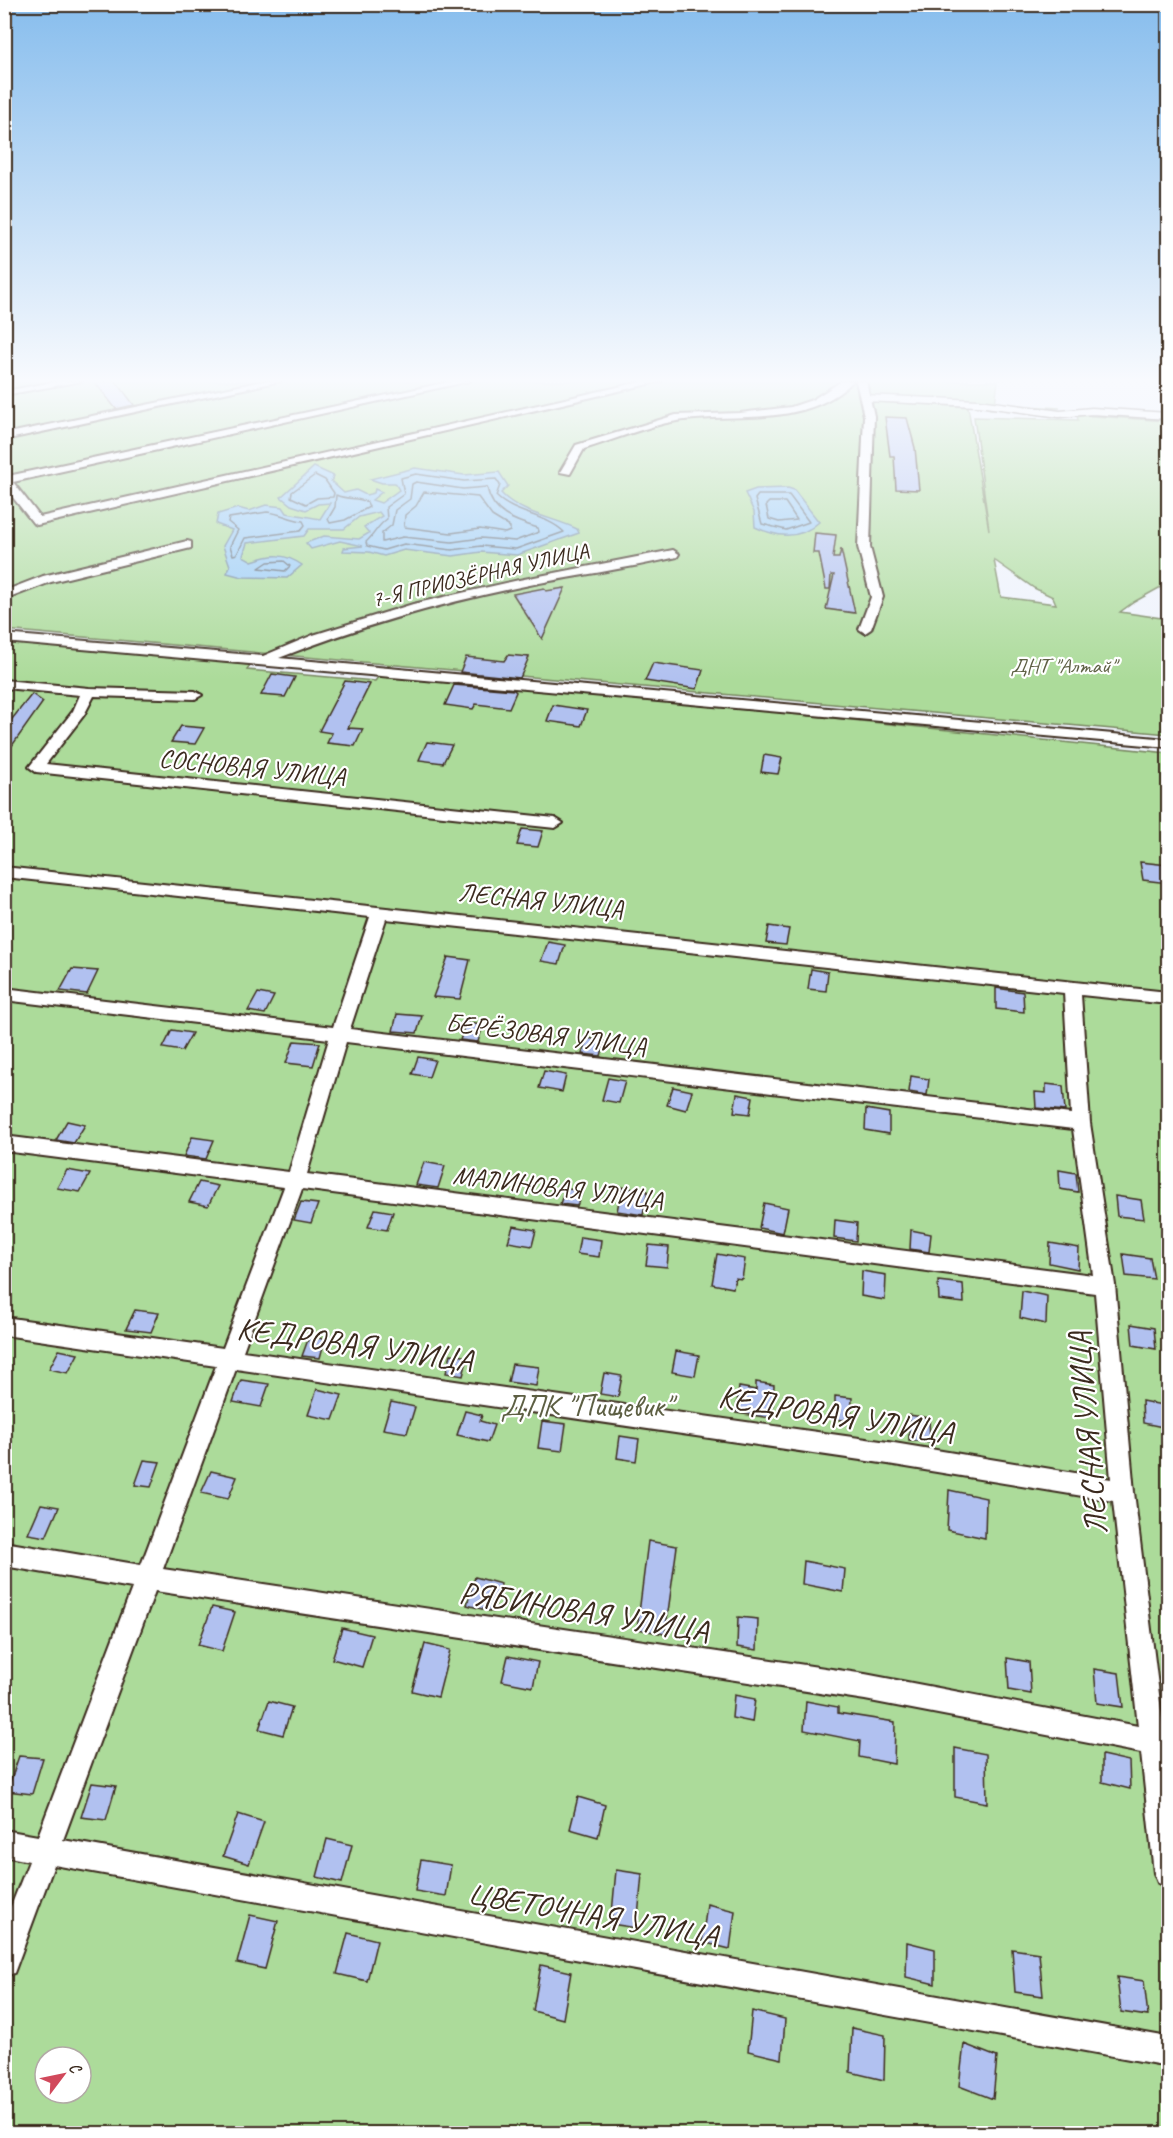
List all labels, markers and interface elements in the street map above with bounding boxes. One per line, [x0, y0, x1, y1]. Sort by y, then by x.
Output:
street label: 7-Я ПРИОЗЁРНАЯ УЛИЦА [369, 536, 592, 614]
park label: ДНТ "Алтай" [1010, 652, 1120, 680]
street label: СОСНОВАЯ УЛИЦА [157, 741, 348, 794]
street label: ЛЕСНАЯ УЛИЦА [457, 875, 626, 926]
street label: БЕРЁЗОВАЯ УЛИЦА [444, 1006, 649, 1063]
street label: МАЛИНОВАЯ УЛИЦА [451, 1158, 666, 1217]
street label: КЕДРОВАЯ УЛИЦА [235, 1308, 477, 1382]
street label: ЛЕСНАЯ УЛИЦА [1058, 1329, 1117, 1536]
street label: КЕДРОВАЯ УЛИЦА [716, 1376, 958, 1454]
park label: ДПК "Пищевик" [500, 1385, 678, 1426]
street label: РЯБИНОВАЯ УЛИЦА [456, 1572, 712, 1652]
street label: ЦВЕТОЧНАЯ УЛИЦА [465, 1872, 723, 1957]
north arrow [33, 2045, 93, 2105]
text: С [64, 2059, 87, 2078]

